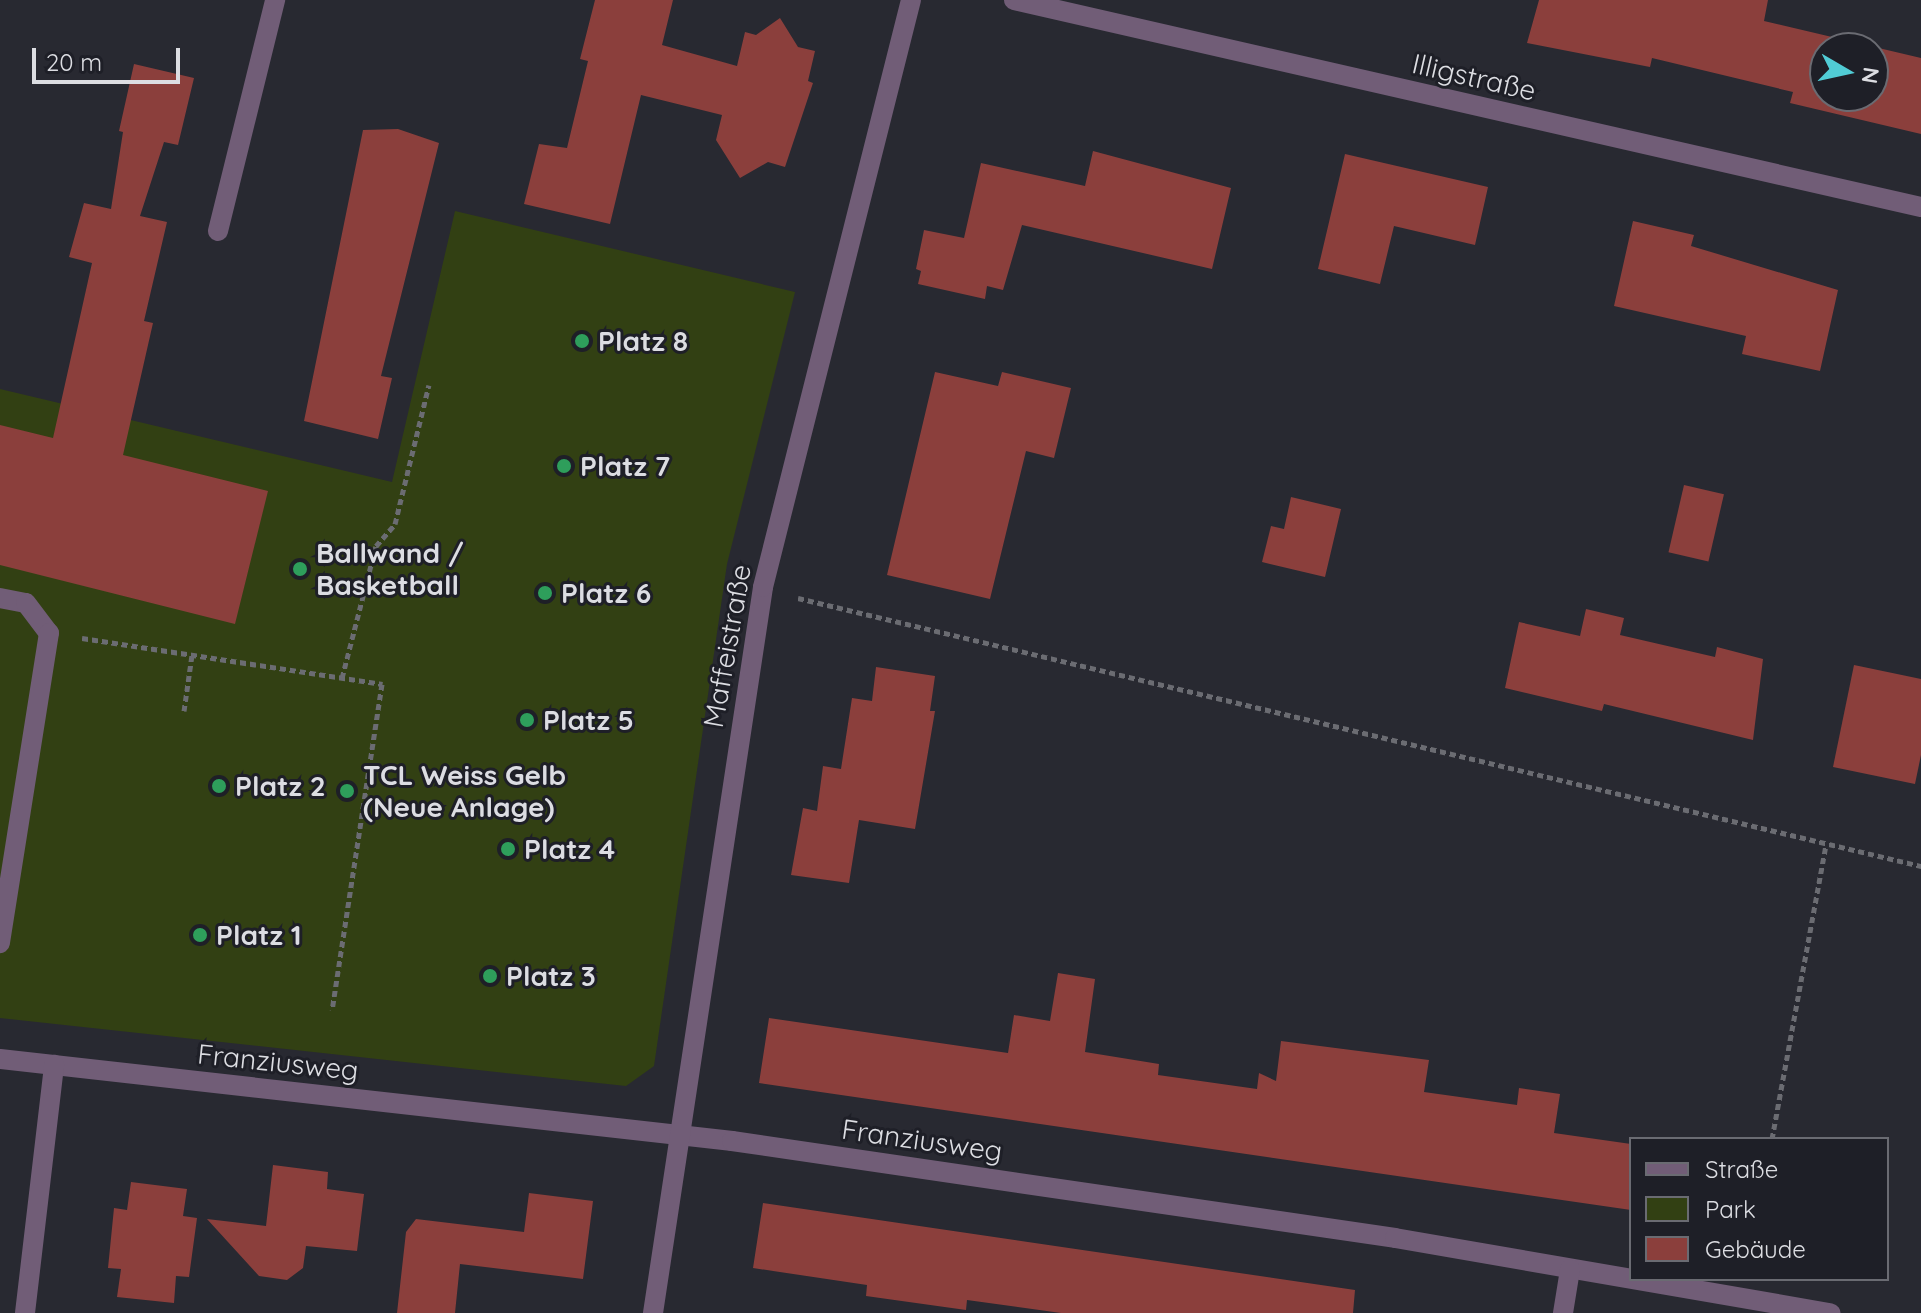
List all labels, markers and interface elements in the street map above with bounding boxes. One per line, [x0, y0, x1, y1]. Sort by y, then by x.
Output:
scale bar [36, 32, 184, 82]
north arrow [1809, 32, 1889, 112]
street label: Illigstraße [1409, 46, 1539, 108]
text: 20 m [46, 47, 102, 77]
text: N [1856, 65, 1886, 86]
place label: Platz 8 [598, 324, 688, 358]
marker: Platz 8 [573, 332, 591, 350]
place label: Platz 7 [580, 449, 670, 483]
marker: Platz 7 [555, 457, 573, 475]
place label: Ballwand / Basketball [316, 536, 464, 602]
marker: Ballwand / Basketball [291, 560, 309, 578]
street label: Maffeistraße [696, 562, 758, 730]
place label: Platz 6 [561, 576, 651, 610]
marker: Platz 6 [536, 584, 554, 602]
place label: Platz 5 [543, 703, 634, 737]
marker: Platz 5 [518, 711, 536, 729]
place label: TCL Weiss Gelb (Neue Anlage) [363, 758, 566, 824]
place label: Platz 2 [235, 769, 326, 803]
marker: Platz 2 [210, 777, 228, 795]
marker: TCL Weiss Gelb (Neue Anlage) [338, 782, 356, 800]
place label: Platz 4 [524, 832, 615, 866]
marker: Platz 4 [499, 840, 517, 858]
place label: Platz 1 [216, 918, 302, 952]
marker: Platz 1 [191, 926, 209, 944]
place label: Platz 3 [506, 959, 596, 993]
marker: Platz 3 [481, 967, 499, 985]
street label: Franziusweg [196, 1037, 360, 1087]
street label: Franziusweg [840, 1112, 1004, 1168]
legend [1629, 1137, 1889, 1281]
text: Straße [1705, 1154, 1778, 1184]
text: Park [1705, 1194, 1756, 1224]
text: Gebäude [1705, 1234, 1806, 1264]

